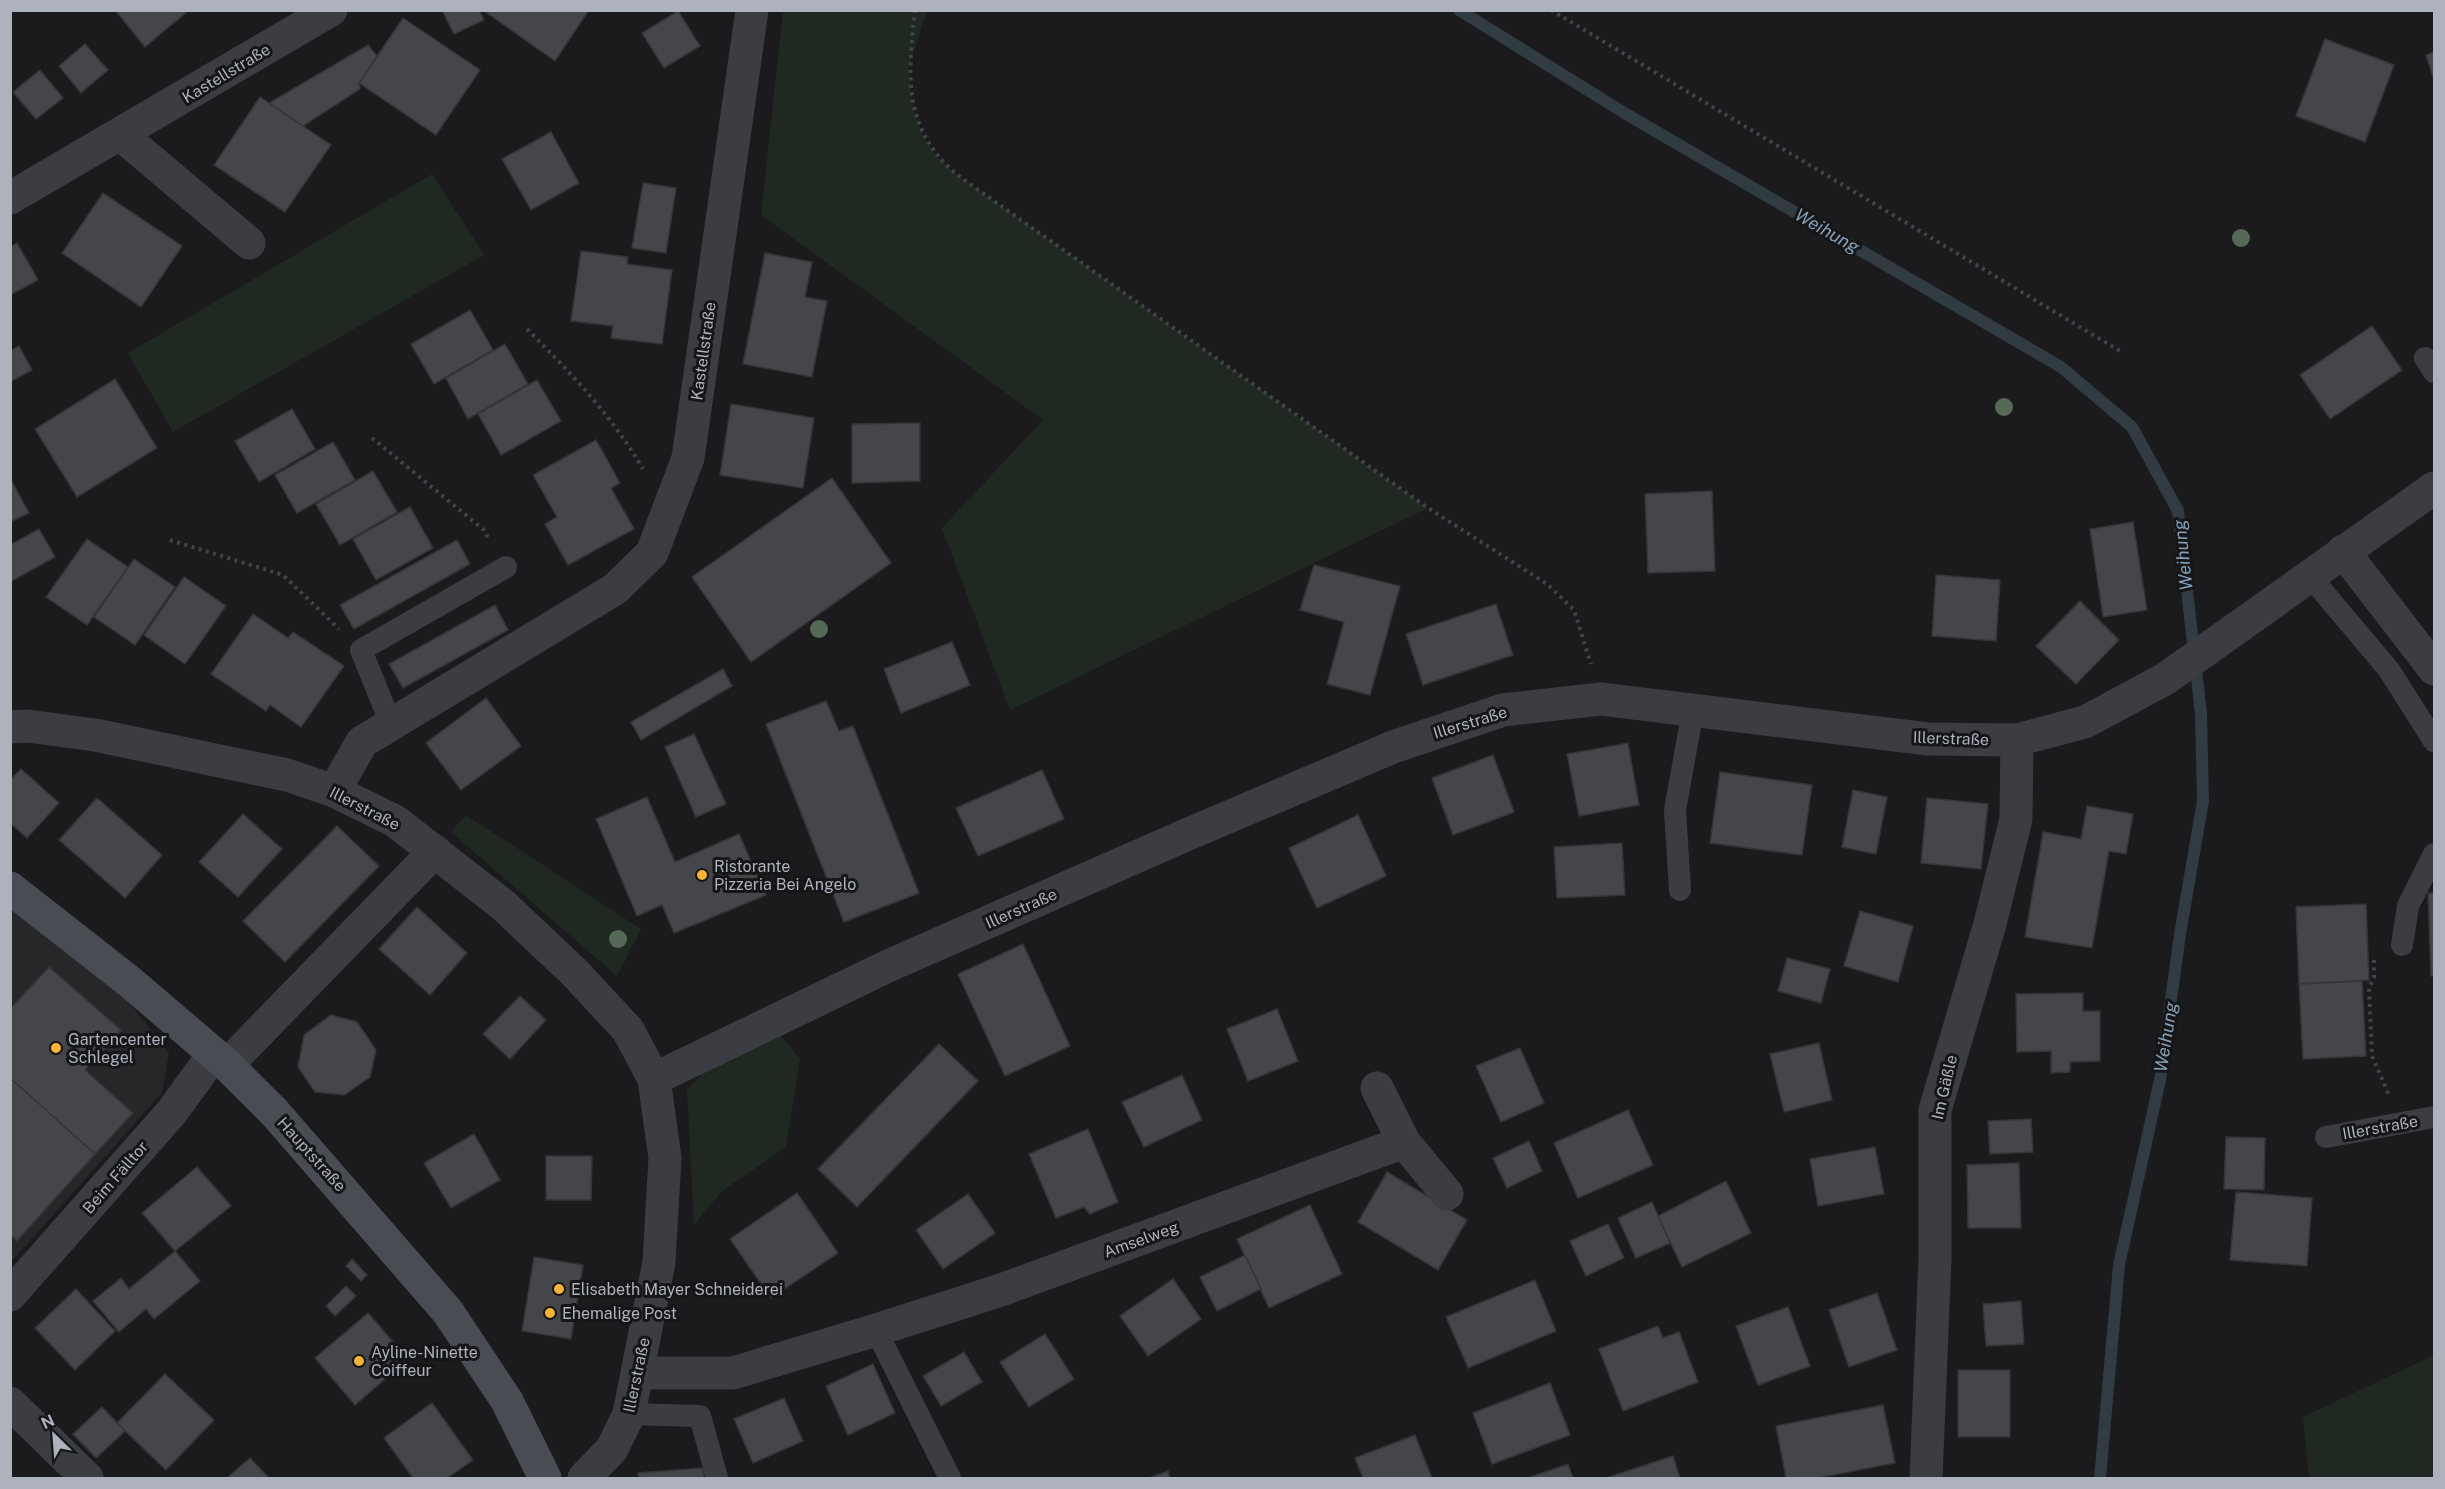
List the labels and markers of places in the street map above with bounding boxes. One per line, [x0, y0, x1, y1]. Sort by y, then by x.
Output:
place label: Ristorante Pizzeria Bei Angelo [714, 857, 856, 894]
marker: Ristorante Pizzeria Bei Angelo [695, 868, 709, 882]
place label: Gartencenter Schlegel [68, 1030, 167, 1067]
marker: Gartencenter Schlegel [49, 1041, 63, 1055]
place label: Elisabeth Mayer Schneiderei [571, 1280, 783, 1299]
marker: Elisabeth Mayer Schneiderei [552, 1282, 566, 1296]
place label: Ehemalige Post [562, 1304, 677, 1323]
marker: Ehemalige Post [543, 1306, 557, 1320]
place label: Ayline-Ninette Coiffeur [371, 1343, 478, 1380]
marker: Ayline-Ninette Coiffeur [352, 1354, 366, 1368]

